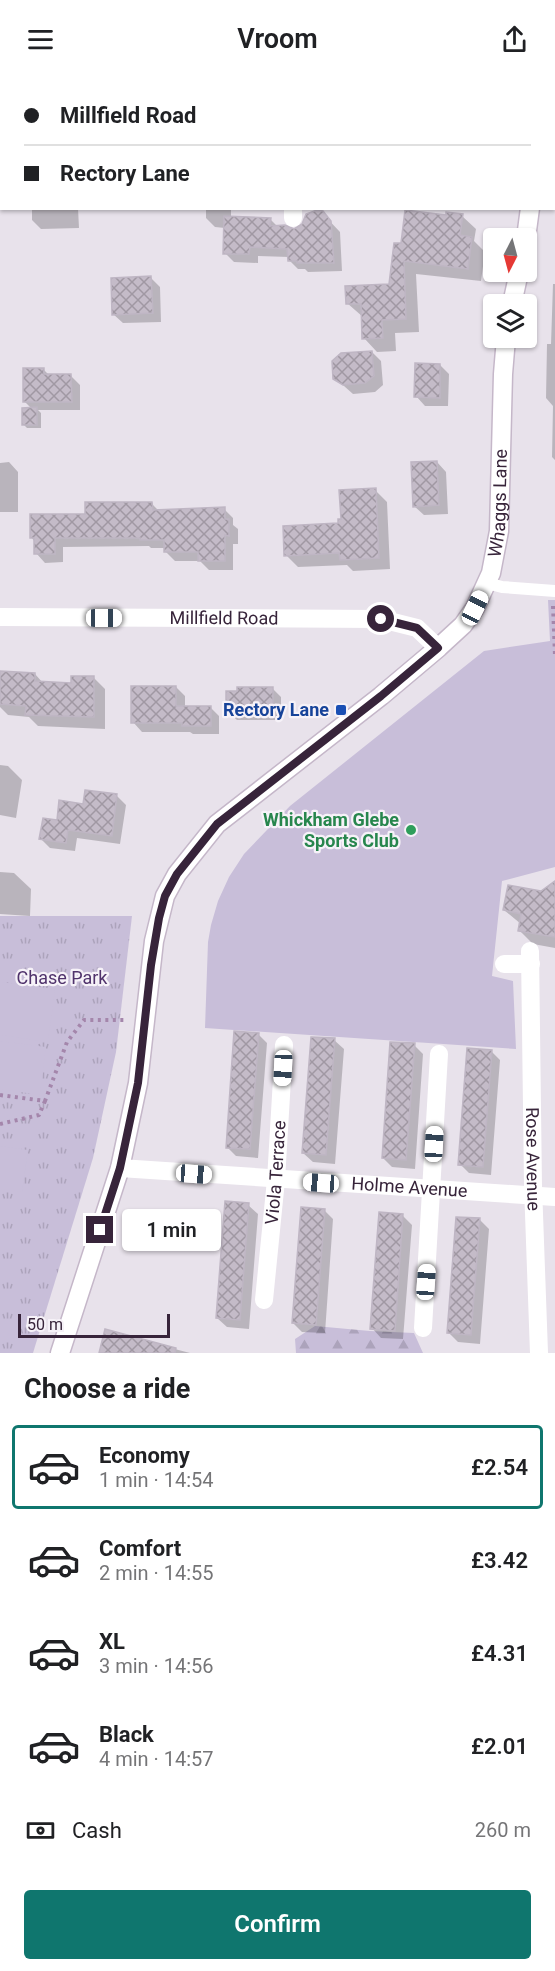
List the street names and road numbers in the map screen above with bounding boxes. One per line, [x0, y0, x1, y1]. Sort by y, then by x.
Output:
street label: Whaggs Lane [483, 449, 511, 559]
street label: Millfield Road [170, 607, 278, 628]
street label: Rose Avenue [522, 1107, 545, 1211]
street label: Viola Terrace [261, 1120, 290, 1226]
street label: Holme Avenue [351, 1172, 468, 1201]

